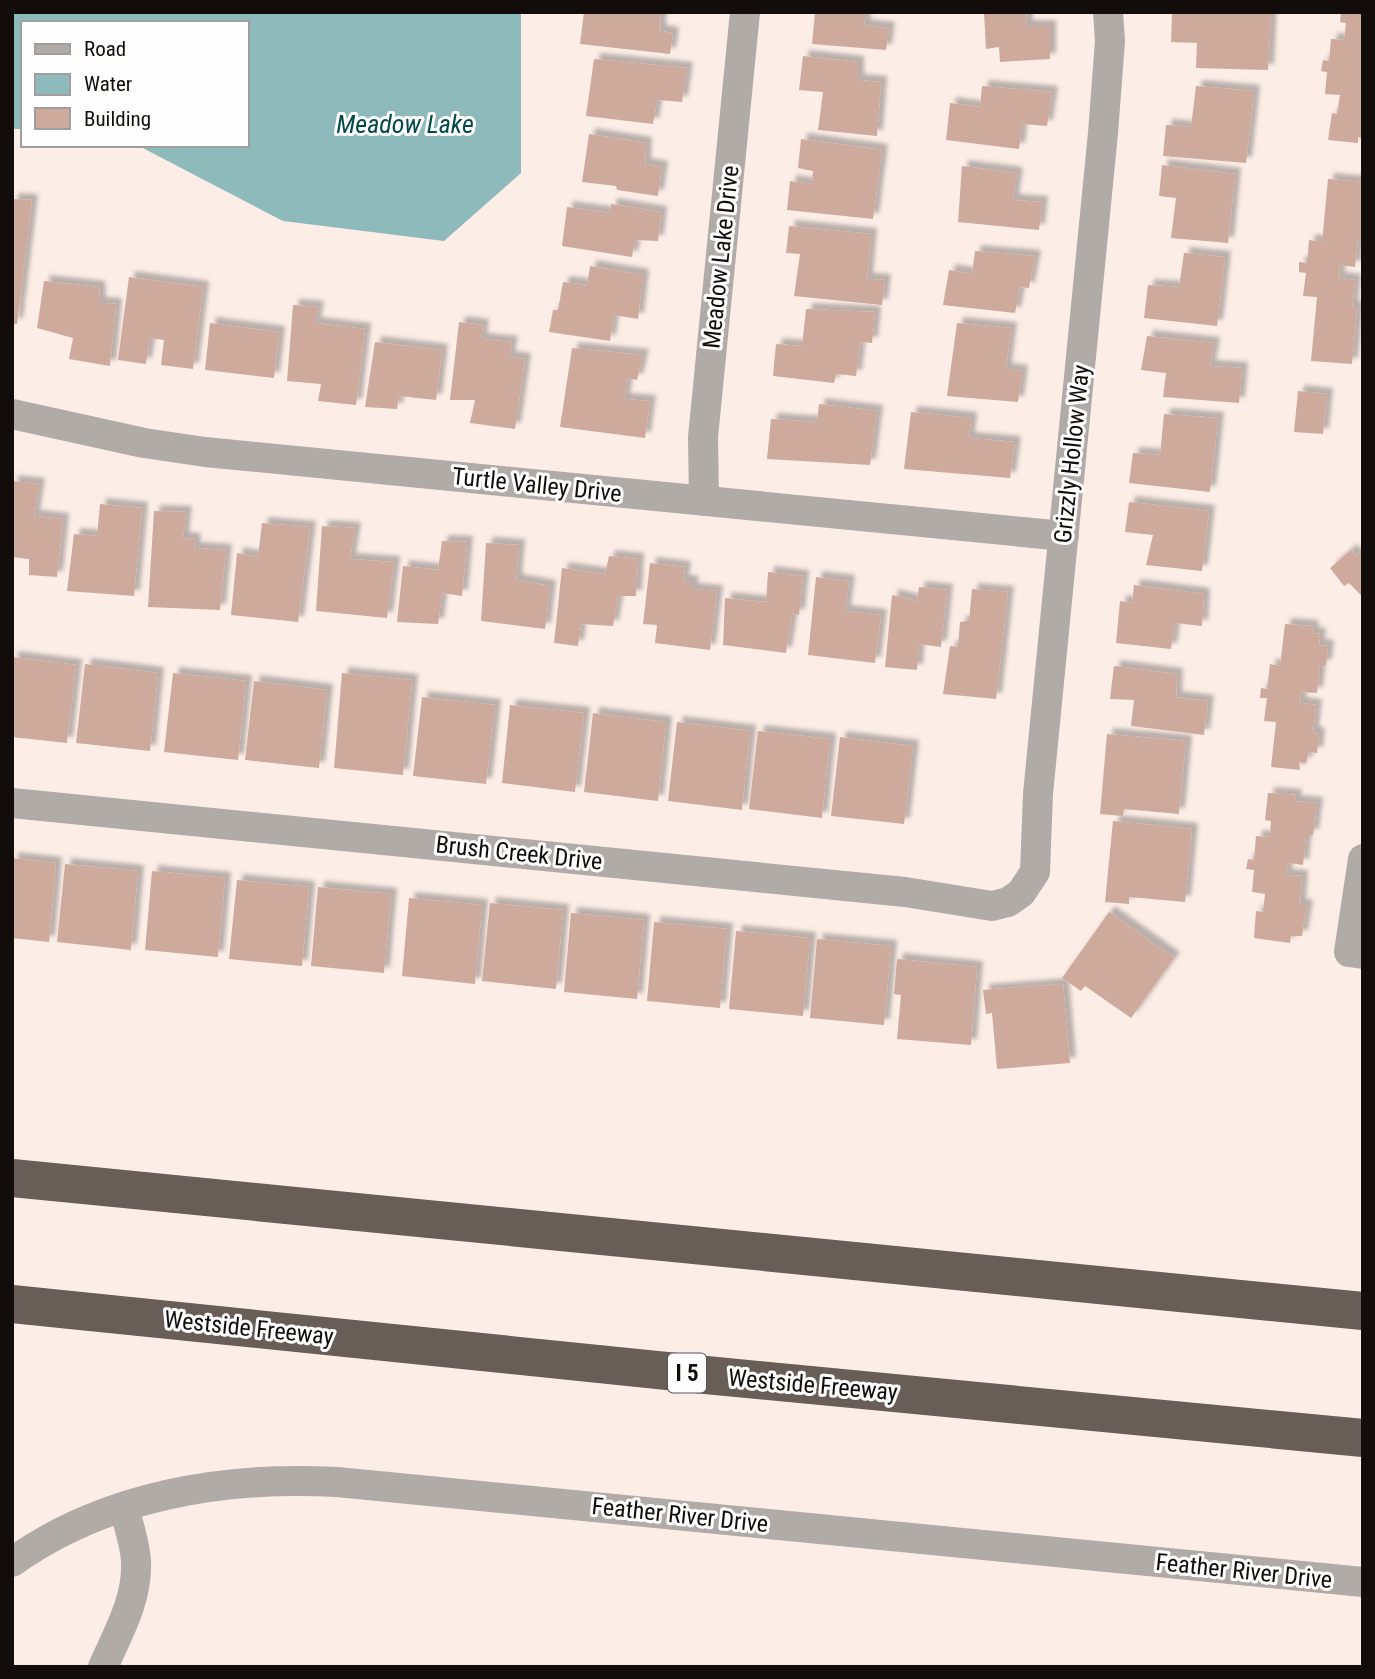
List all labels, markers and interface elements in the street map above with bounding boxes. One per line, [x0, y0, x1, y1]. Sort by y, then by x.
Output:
legend [21, 21, 248, 147]
text: Road [84, 37, 126, 61]
text: Water [84, 72, 132, 96]
text: Building [84, 107, 151, 131]
water label: Meadow Lake [336, 109, 474, 139]
street label: Meadow Lake Drive [697, 164, 745, 350]
street label: Grizzly Hollow Way [1049, 363, 1095, 545]
street label: Turtle Valley Drive [451, 462, 623, 508]
street label: Brush Creek Drive [434, 830, 604, 876]
street label: Westside Freeway [163, 1305, 335, 1351]
road number: I 5 [668, 1354, 706, 1392]
street label: Westside Freeway [727, 1364, 899, 1406]
street label: Feather River Drive [590, 1492, 770, 1538]
street label: Feather River Drive [1154, 1548, 1334, 1594]

